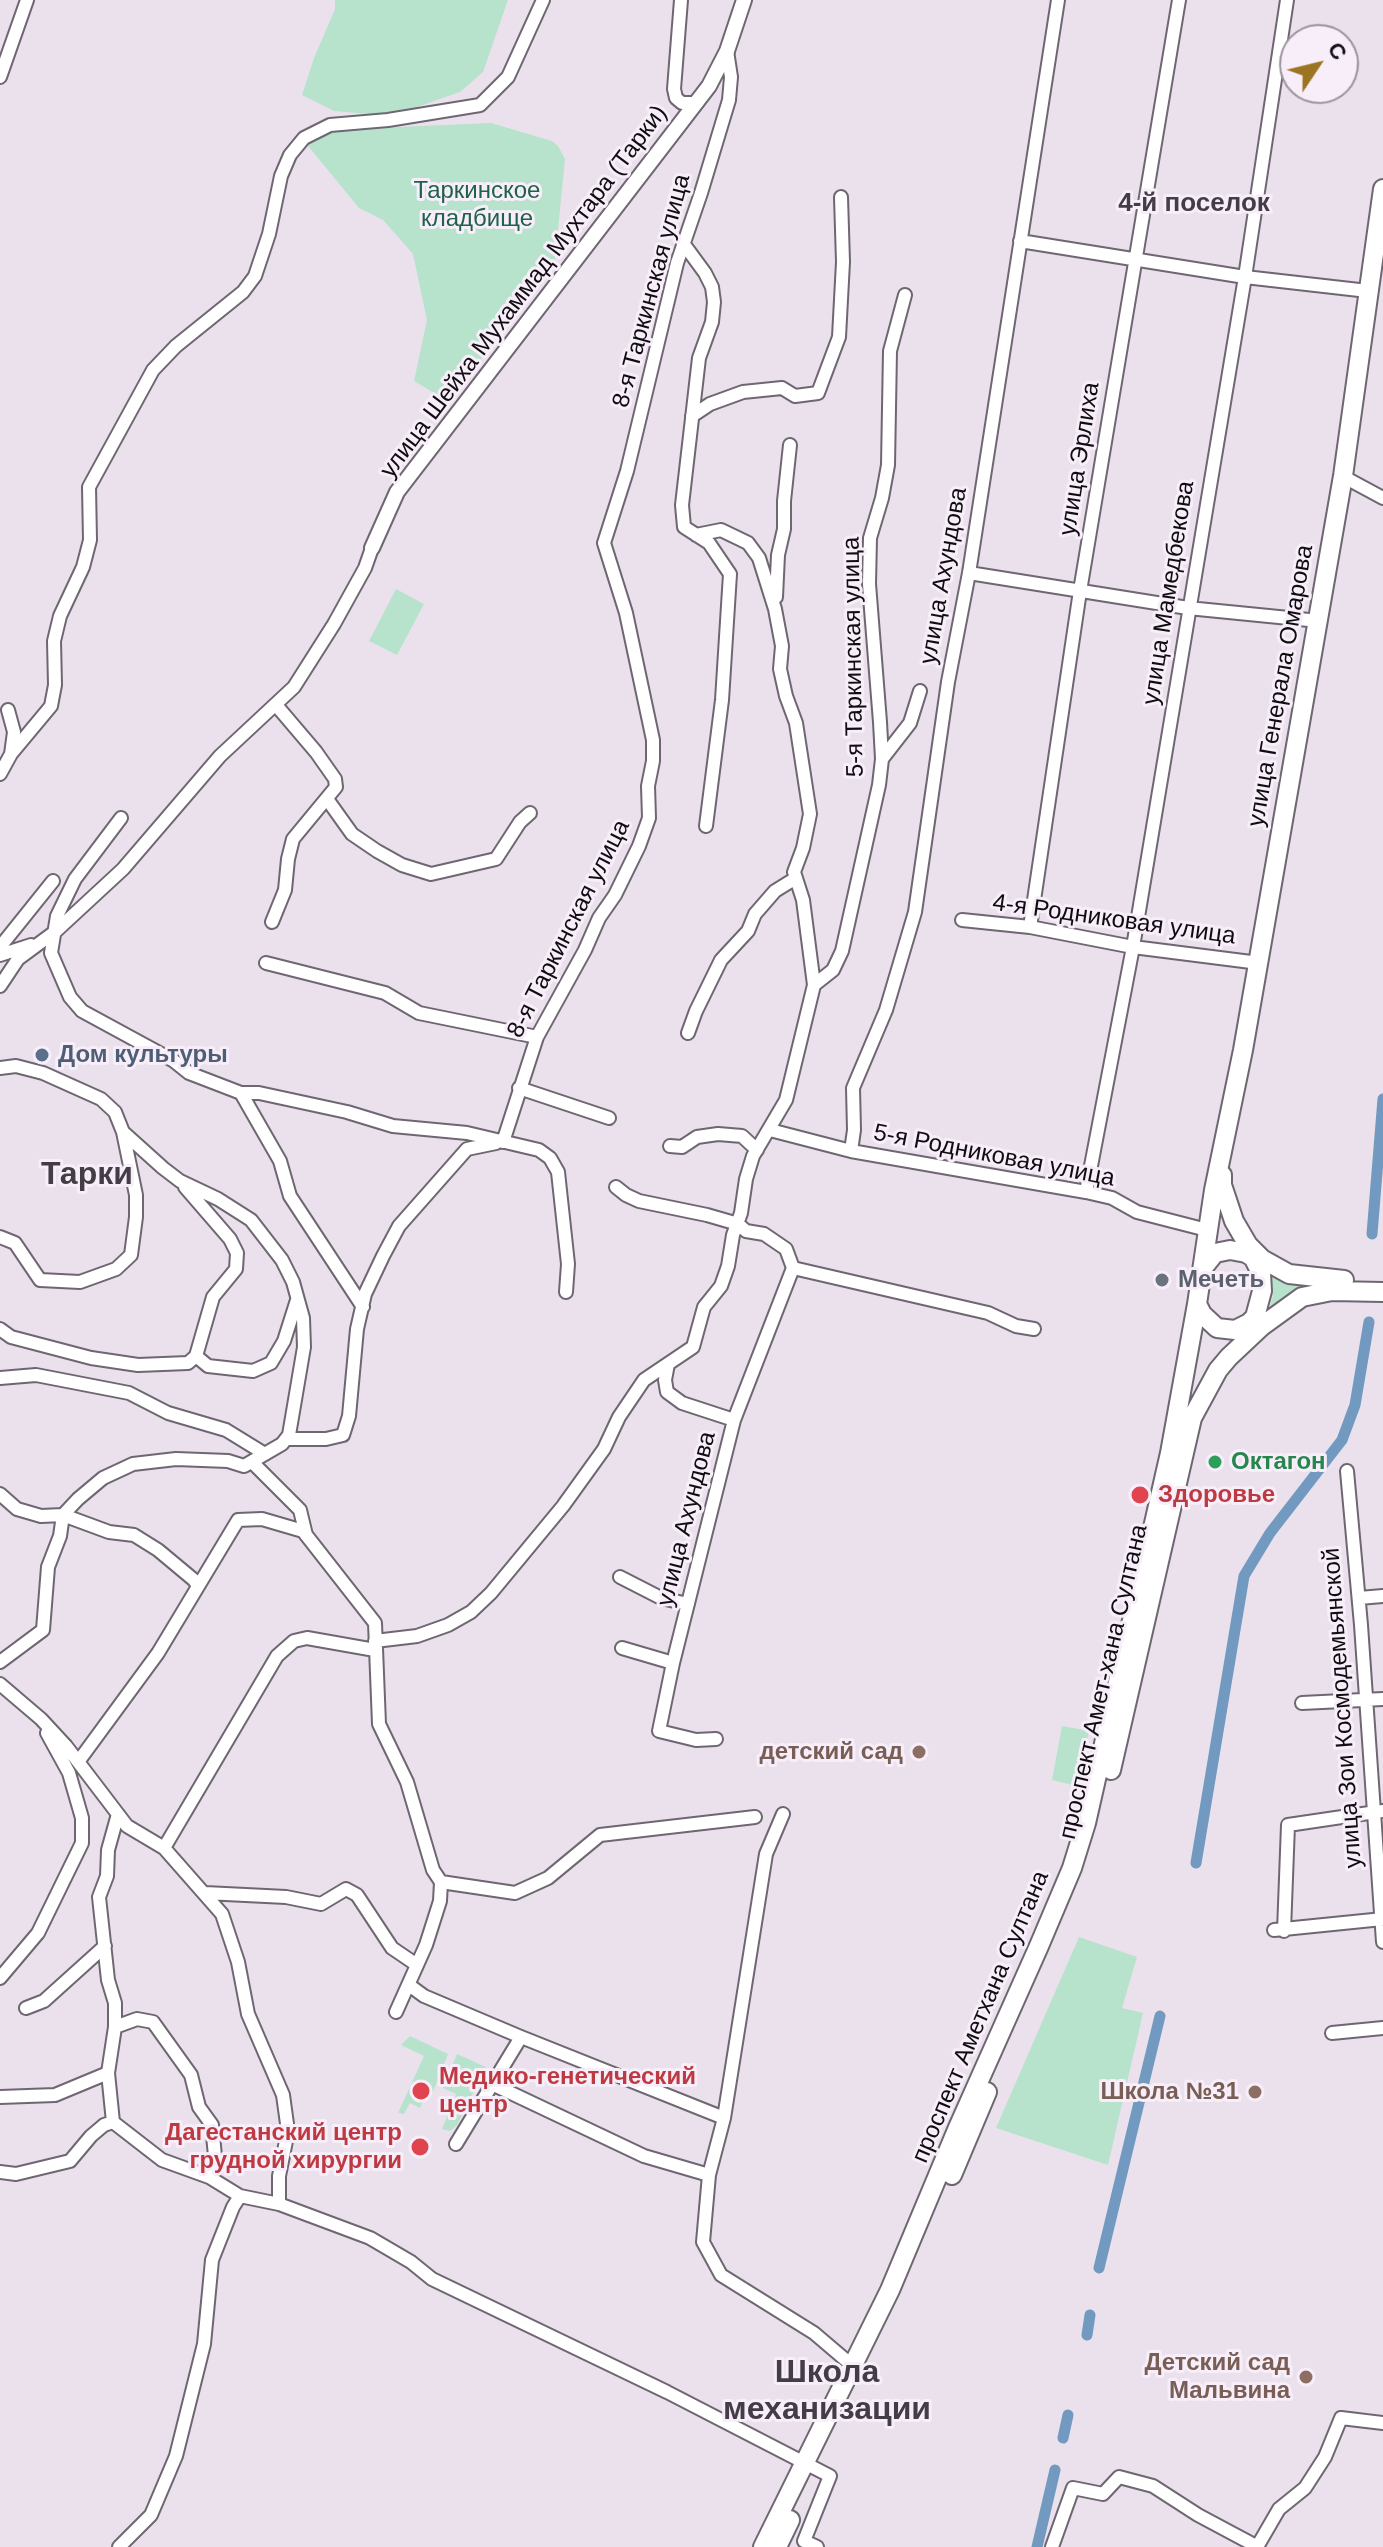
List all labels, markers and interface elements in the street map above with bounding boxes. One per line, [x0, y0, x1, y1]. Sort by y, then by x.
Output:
north arrow [1279, 24, 1359, 104]
text: С [1323, 37, 1352, 65]
street label: улица Шейха Мухаммад Мухтара (Тарки) [374, 100, 674, 484]
street label: 8-я Таркинская улица [607, 171, 697, 411]
park label: Таркинское кладбище [414, 177, 540, 233]
district label: 4-й поселок [1118, 188, 1270, 220]
street label: улица Эрлиха [1054, 380, 1106, 538]
street label: улица Мамедбекова [1137, 479, 1201, 707]
street label: улица Ахундова [914, 485, 974, 667]
street label: 5-я Таркинская улица [838, 537, 870, 777]
street label: улица Генерала Омарова [1242, 543, 1320, 829]
street label: 8-я Таркинская улица [502, 815, 636, 1043]
street label: 4-я Родниковая улица [991, 889, 1237, 951]
place label: Дом культуры [58, 1041, 228, 1069]
marker: Дом культуры [33, 1046, 51, 1064]
street label: 5-я Родниковая улица [871, 1118, 1117, 1194]
district label: Тарки [41, 1156, 133, 1194]
place label: Мечеть [1178, 1266, 1264, 1294]
marker: Мечеть [1153, 1271, 1171, 1289]
street label: улица Ахундова [651, 1429, 723, 1609]
place label: Октагон [1231, 1448, 1326, 1476]
marker: Октагон [1206, 1453, 1224, 1471]
place label: Здоровье [1158, 1481, 1275, 1509]
marker: Здоровье [1129, 1484, 1151, 1506]
street label: проспект Амет-хана Султана [1054, 1522, 1154, 1842]
street label: улица Зои Космодемьянской [1317, 1547, 1369, 1869]
place label: детский сад [760, 1738, 903, 1766]
marker: детский сад [910, 1743, 928, 1761]
street label: проспект Аметхана Султана [906, 1867, 1056, 2167]
place label: Медико-генетический центр [439, 2063, 696, 2119]
place label: Школа №31 [1100, 2078, 1239, 2106]
marker: Медико-генетический центр [410, 2080, 432, 2102]
marker: Школа №31 [1246, 2083, 1264, 2101]
place label: Дагестанский центр грудной хирургии [165, 2119, 402, 2175]
marker: Дагестанский центр грудной хирургии [409, 2136, 431, 2158]
place label: Детский сад Мальвина [1144, 2349, 1290, 2405]
district label: Школа механизации [723, 2354, 931, 2429]
marker: Детский сад Мальвина [1297, 2368, 1315, 2386]

